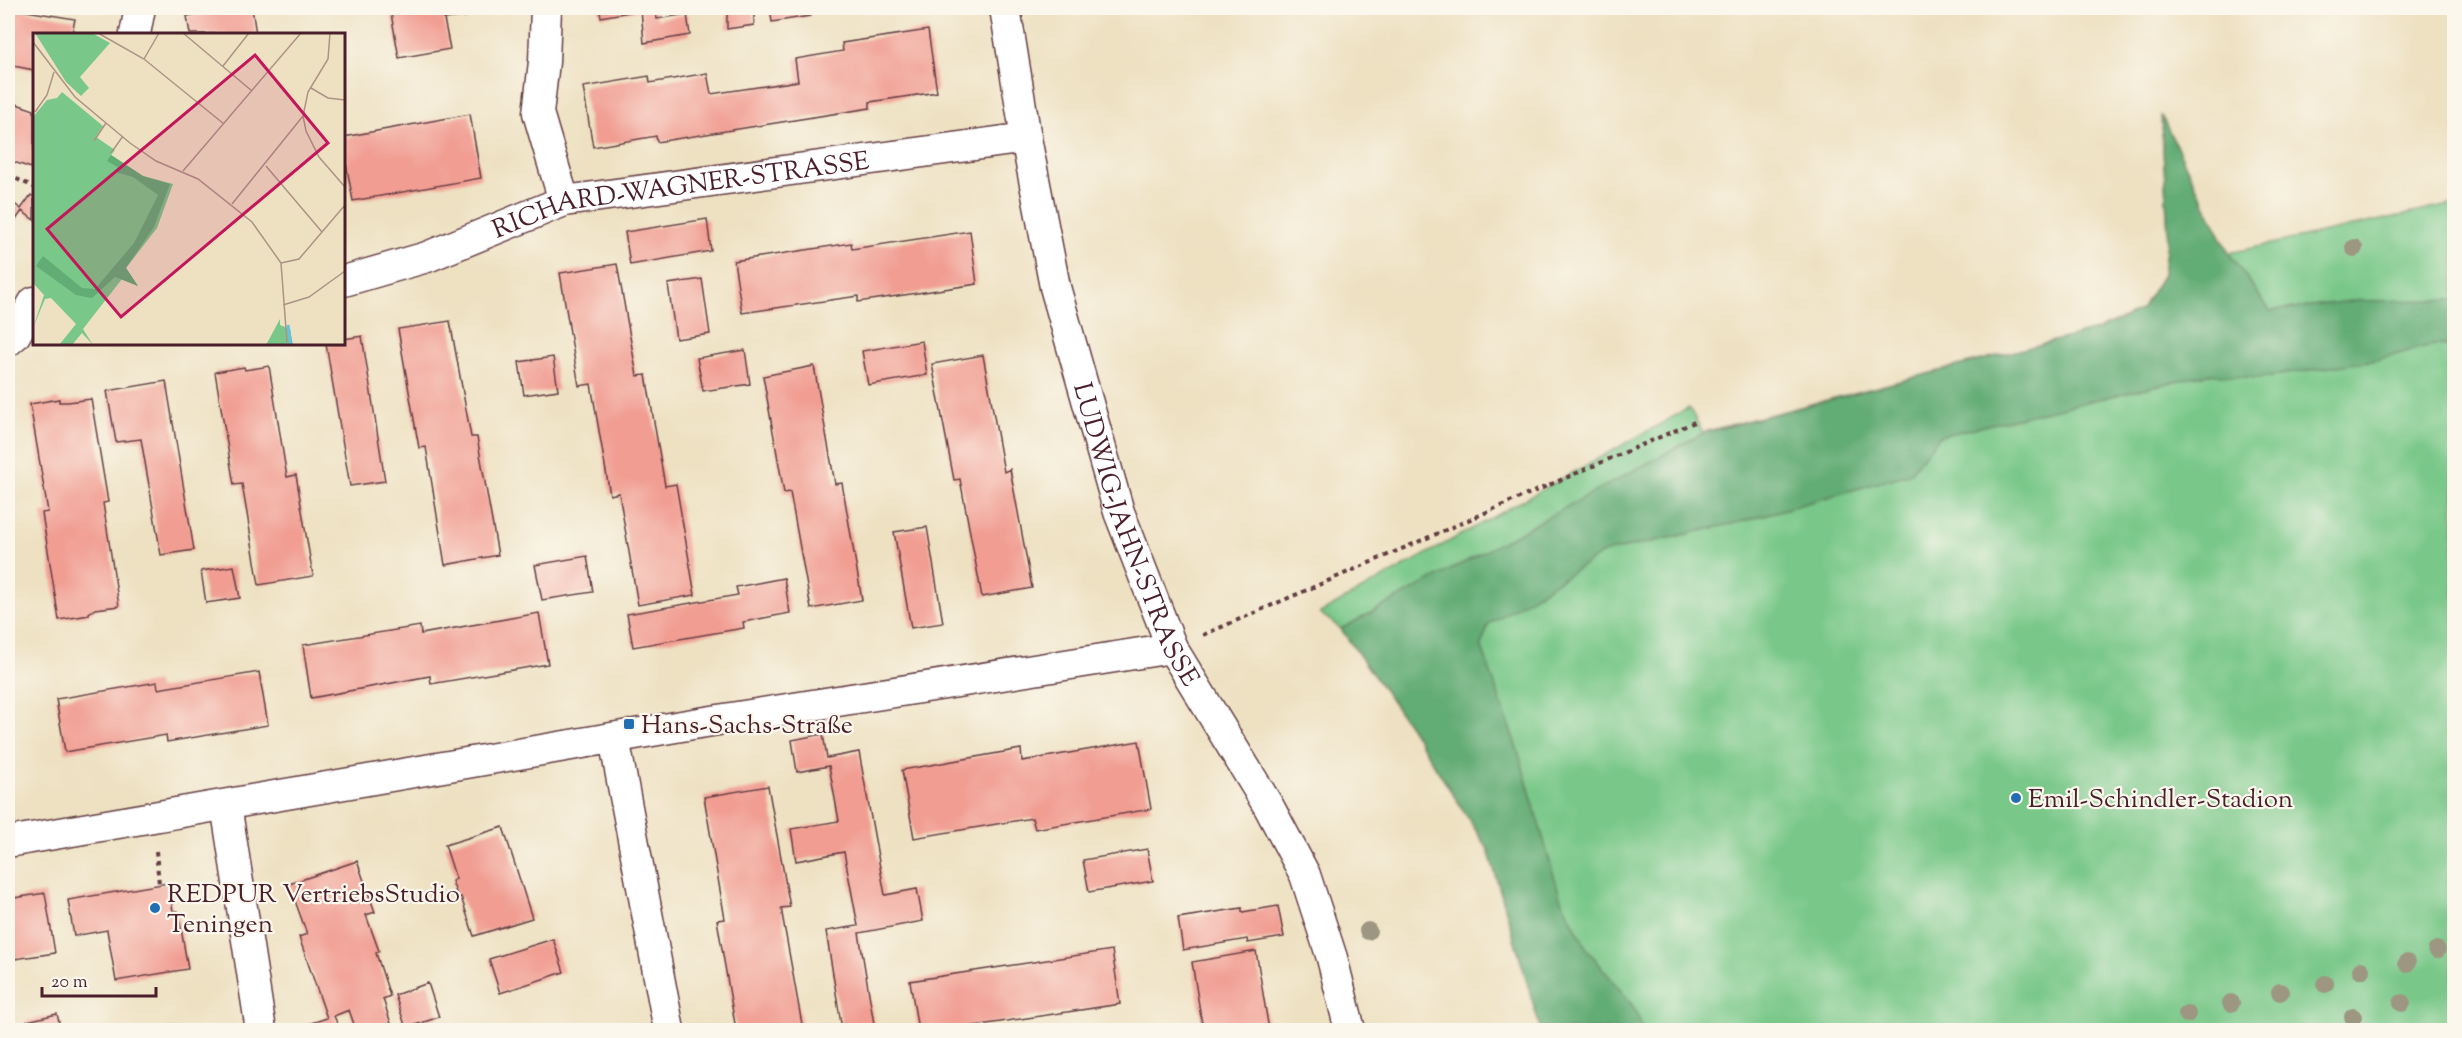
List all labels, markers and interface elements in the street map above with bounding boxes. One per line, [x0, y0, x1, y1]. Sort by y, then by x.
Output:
inset map [33, 33, 345, 345]
street label: RICHARD-WAGNER-STRASSE [487, 144, 872, 249]
street label: LUDWIG-JAHN-STRASSE [1062, 379, 1207, 694]
place label: Hans-Sachs-Straße [641, 708, 853, 745]
marker: Hans-Sachs-Straße [622, 717, 636, 731]
place label: Emil-Schindler-Stadion [2028, 782, 2293, 819]
marker: Emil-Schindler-Stadion [2009, 791, 2023, 805]
place label: REDPUR VertriebsStudio Teningen [167, 877, 460, 944]
marker: REDPUR VertriebsStudio Teningen [148, 901, 162, 915]
scale bar [42, 960, 156, 998]
text: 20 m [51, 970, 88, 996]

